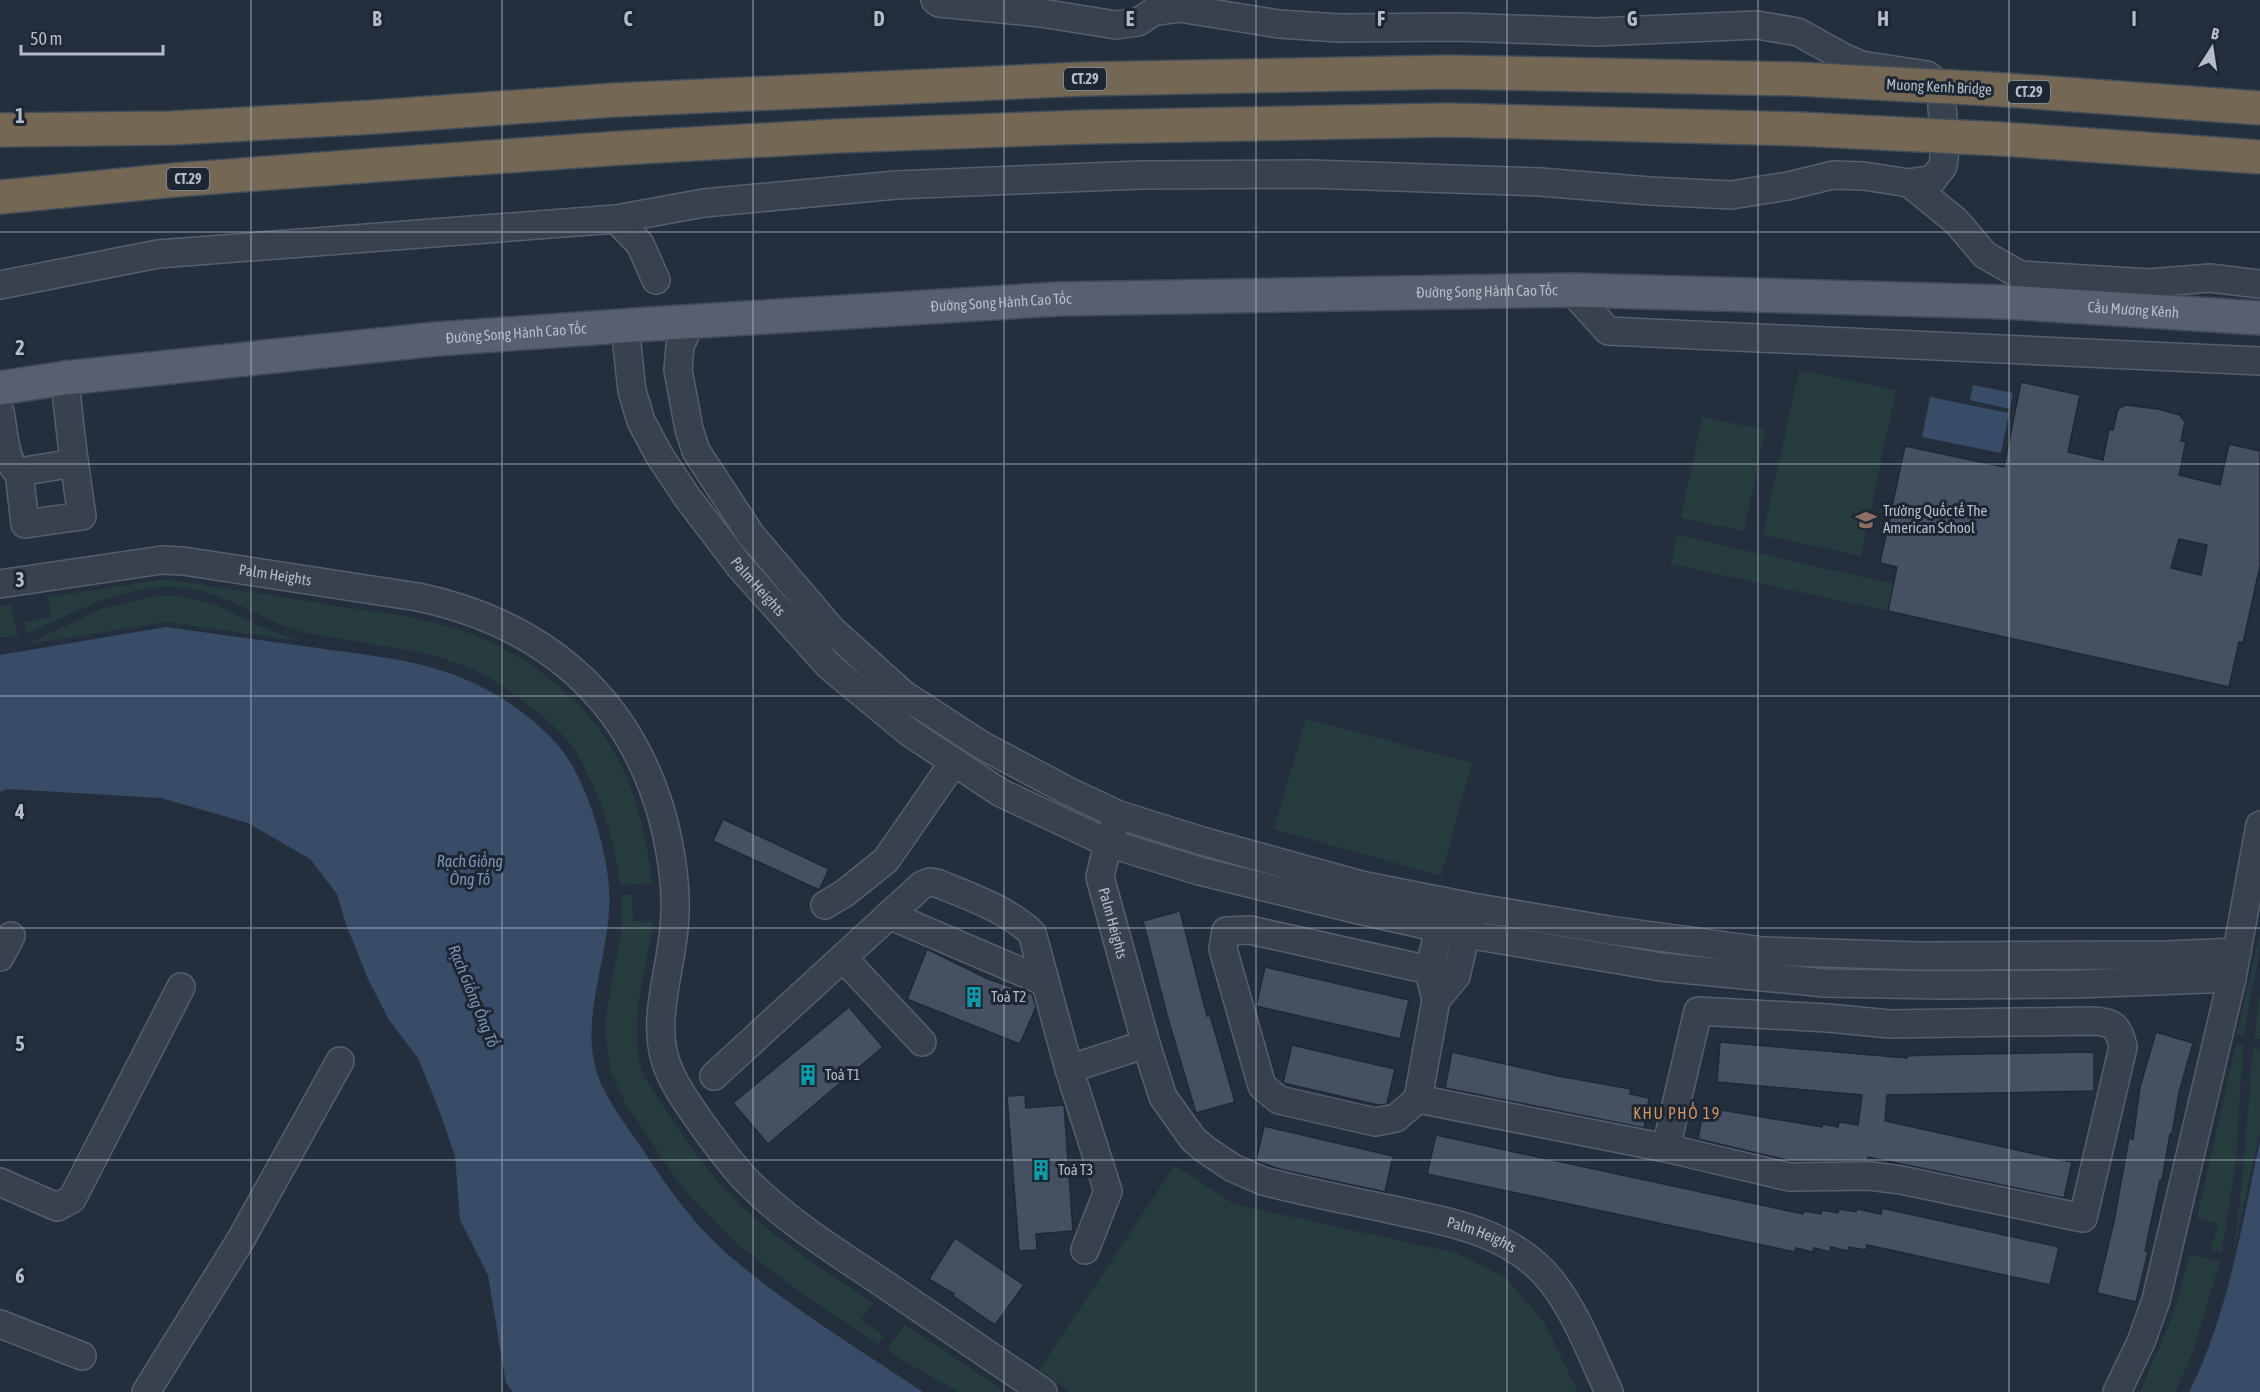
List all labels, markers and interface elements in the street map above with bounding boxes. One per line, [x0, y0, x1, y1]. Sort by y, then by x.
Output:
text: B [372, 7, 382, 30]
text: C [624, 7, 633, 30]
text: D [873, 7, 885, 30]
text: E [1126, 7, 1135, 30]
text: F [1377, 7, 1385, 30]
text: G [1627, 7, 1638, 30]
text: H [1877, 7, 1889, 30]
text: I [2131, 7, 2137, 30]
scale bar [21, 18, 164, 56]
north arrow [2182, 18, 2242, 78]
text: B [2210, 24, 2221, 43]
text: 50 m [30, 28, 62, 49]
road number: CT.29 [1064, 68, 1106, 90]
street label: Muong Kenh Bridge [1886, 75, 1992, 98]
road number: CT.29 [2008, 81, 2050, 103]
text: 1 [15, 104, 25, 127]
road number: CT.29 [167, 168, 209, 190]
street label: Đường Song Hành Cao Tốc [1416, 281, 1558, 301]
street label: Đường Song Hành Cao Tốc [930, 290, 1072, 315]
street label: Cầu Mương Kênh [2087, 298, 2180, 321]
street label: Đường Song Hành Cao Tốc [445, 319, 587, 346]
text: 2 [15, 336, 25, 359]
place label: Trường Quốc tế The American School [1883, 502, 1987, 536]
school or university icon: Trường Quốc tế The American School [1854, 508, 1878, 532]
street label: Palm Heights [728, 553, 789, 619]
street label: Palm Heights [238, 561, 313, 589]
text: 3 [15, 568, 25, 591]
text: 4 [14, 800, 25, 823]
water label: Rạch Giồng Ông Tố [437, 851, 503, 889]
street label: Palm Heights [1095, 886, 1131, 961]
water label: Rạch Giống Ống Tố [444, 941, 505, 1050]
building icon: Toà T2 [962, 985, 986, 1009]
place label: Toà T2 [991, 988, 1026, 1005]
text: 5 [15, 1032, 25, 1055]
building icon: Toà T1 [796, 1063, 820, 1087]
place label: Toà T1 [825, 1066, 860, 1083]
district label: KHU PHỐ 19 [1633, 1102, 1721, 1122]
building icon: Toà T3 [1029, 1158, 1053, 1182]
place label: Toà T3 [1058, 1161, 1093, 1178]
street label: Palm Heights [1445, 1213, 1520, 1256]
text: 6 [15, 1264, 25, 1287]

